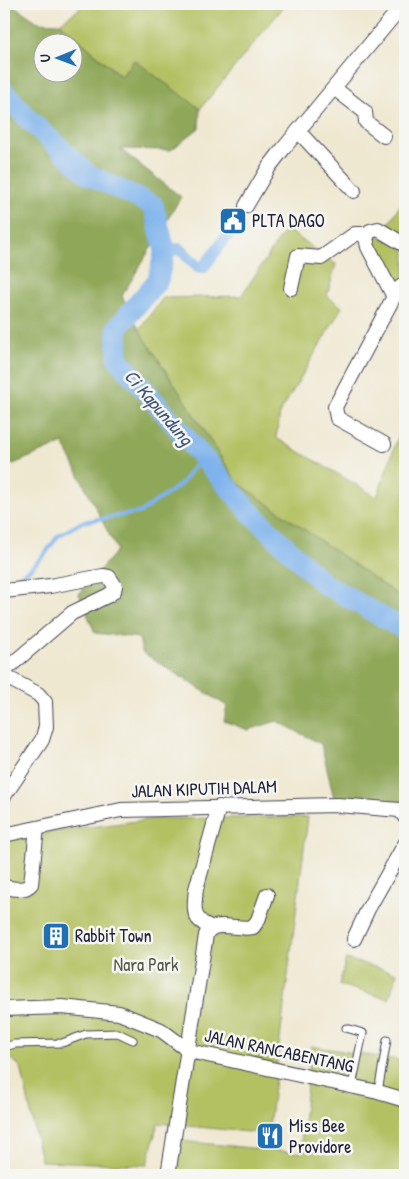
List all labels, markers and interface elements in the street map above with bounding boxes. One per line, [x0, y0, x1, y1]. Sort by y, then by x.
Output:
north arrow [32, 32, 82, 82]
text: U [35, 54, 54, 62]
public building icon: PLTA DAGO [218, 206, 248, 236]
place label: PLTA DAGO [252, 208, 325, 233]
water label: Ci Kapundung [119, 363, 200, 452]
street label: JALAN KIPUTIH DALAM [131, 773, 277, 804]
building icon: Rabbit Town [41, 921, 71, 951]
place label: Rabbit Town [75, 923, 152, 948]
park label: Nara Park [114, 952, 179, 977]
street label: JALAN RANCABENTANG [202, 1022, 356, 1079]
place label: Miss Bee Providore [289, 1113, 351, 1159]
restaurant icon: Miss Bee Providore [255, 1121, 285, 1151]

